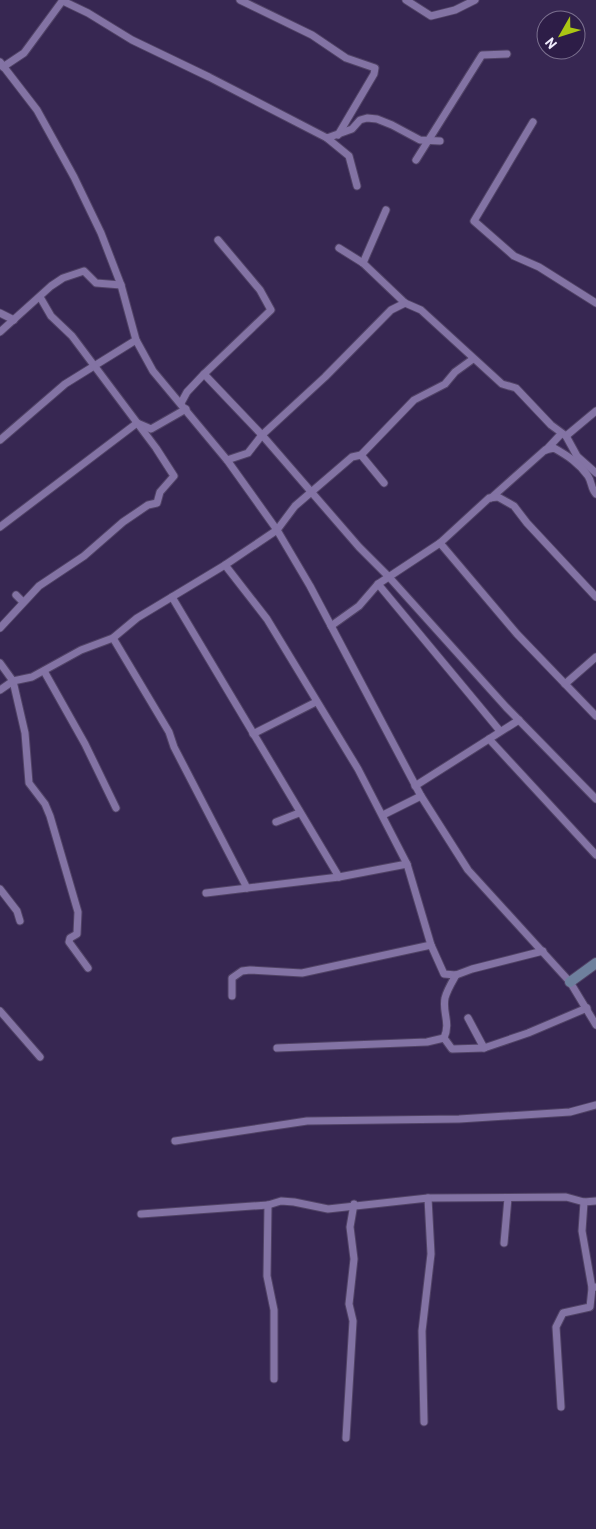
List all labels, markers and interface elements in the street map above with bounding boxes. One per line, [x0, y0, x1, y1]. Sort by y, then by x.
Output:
north arrow [536, 10, 586, 60]
text: N [541, 35, 560, 52]

